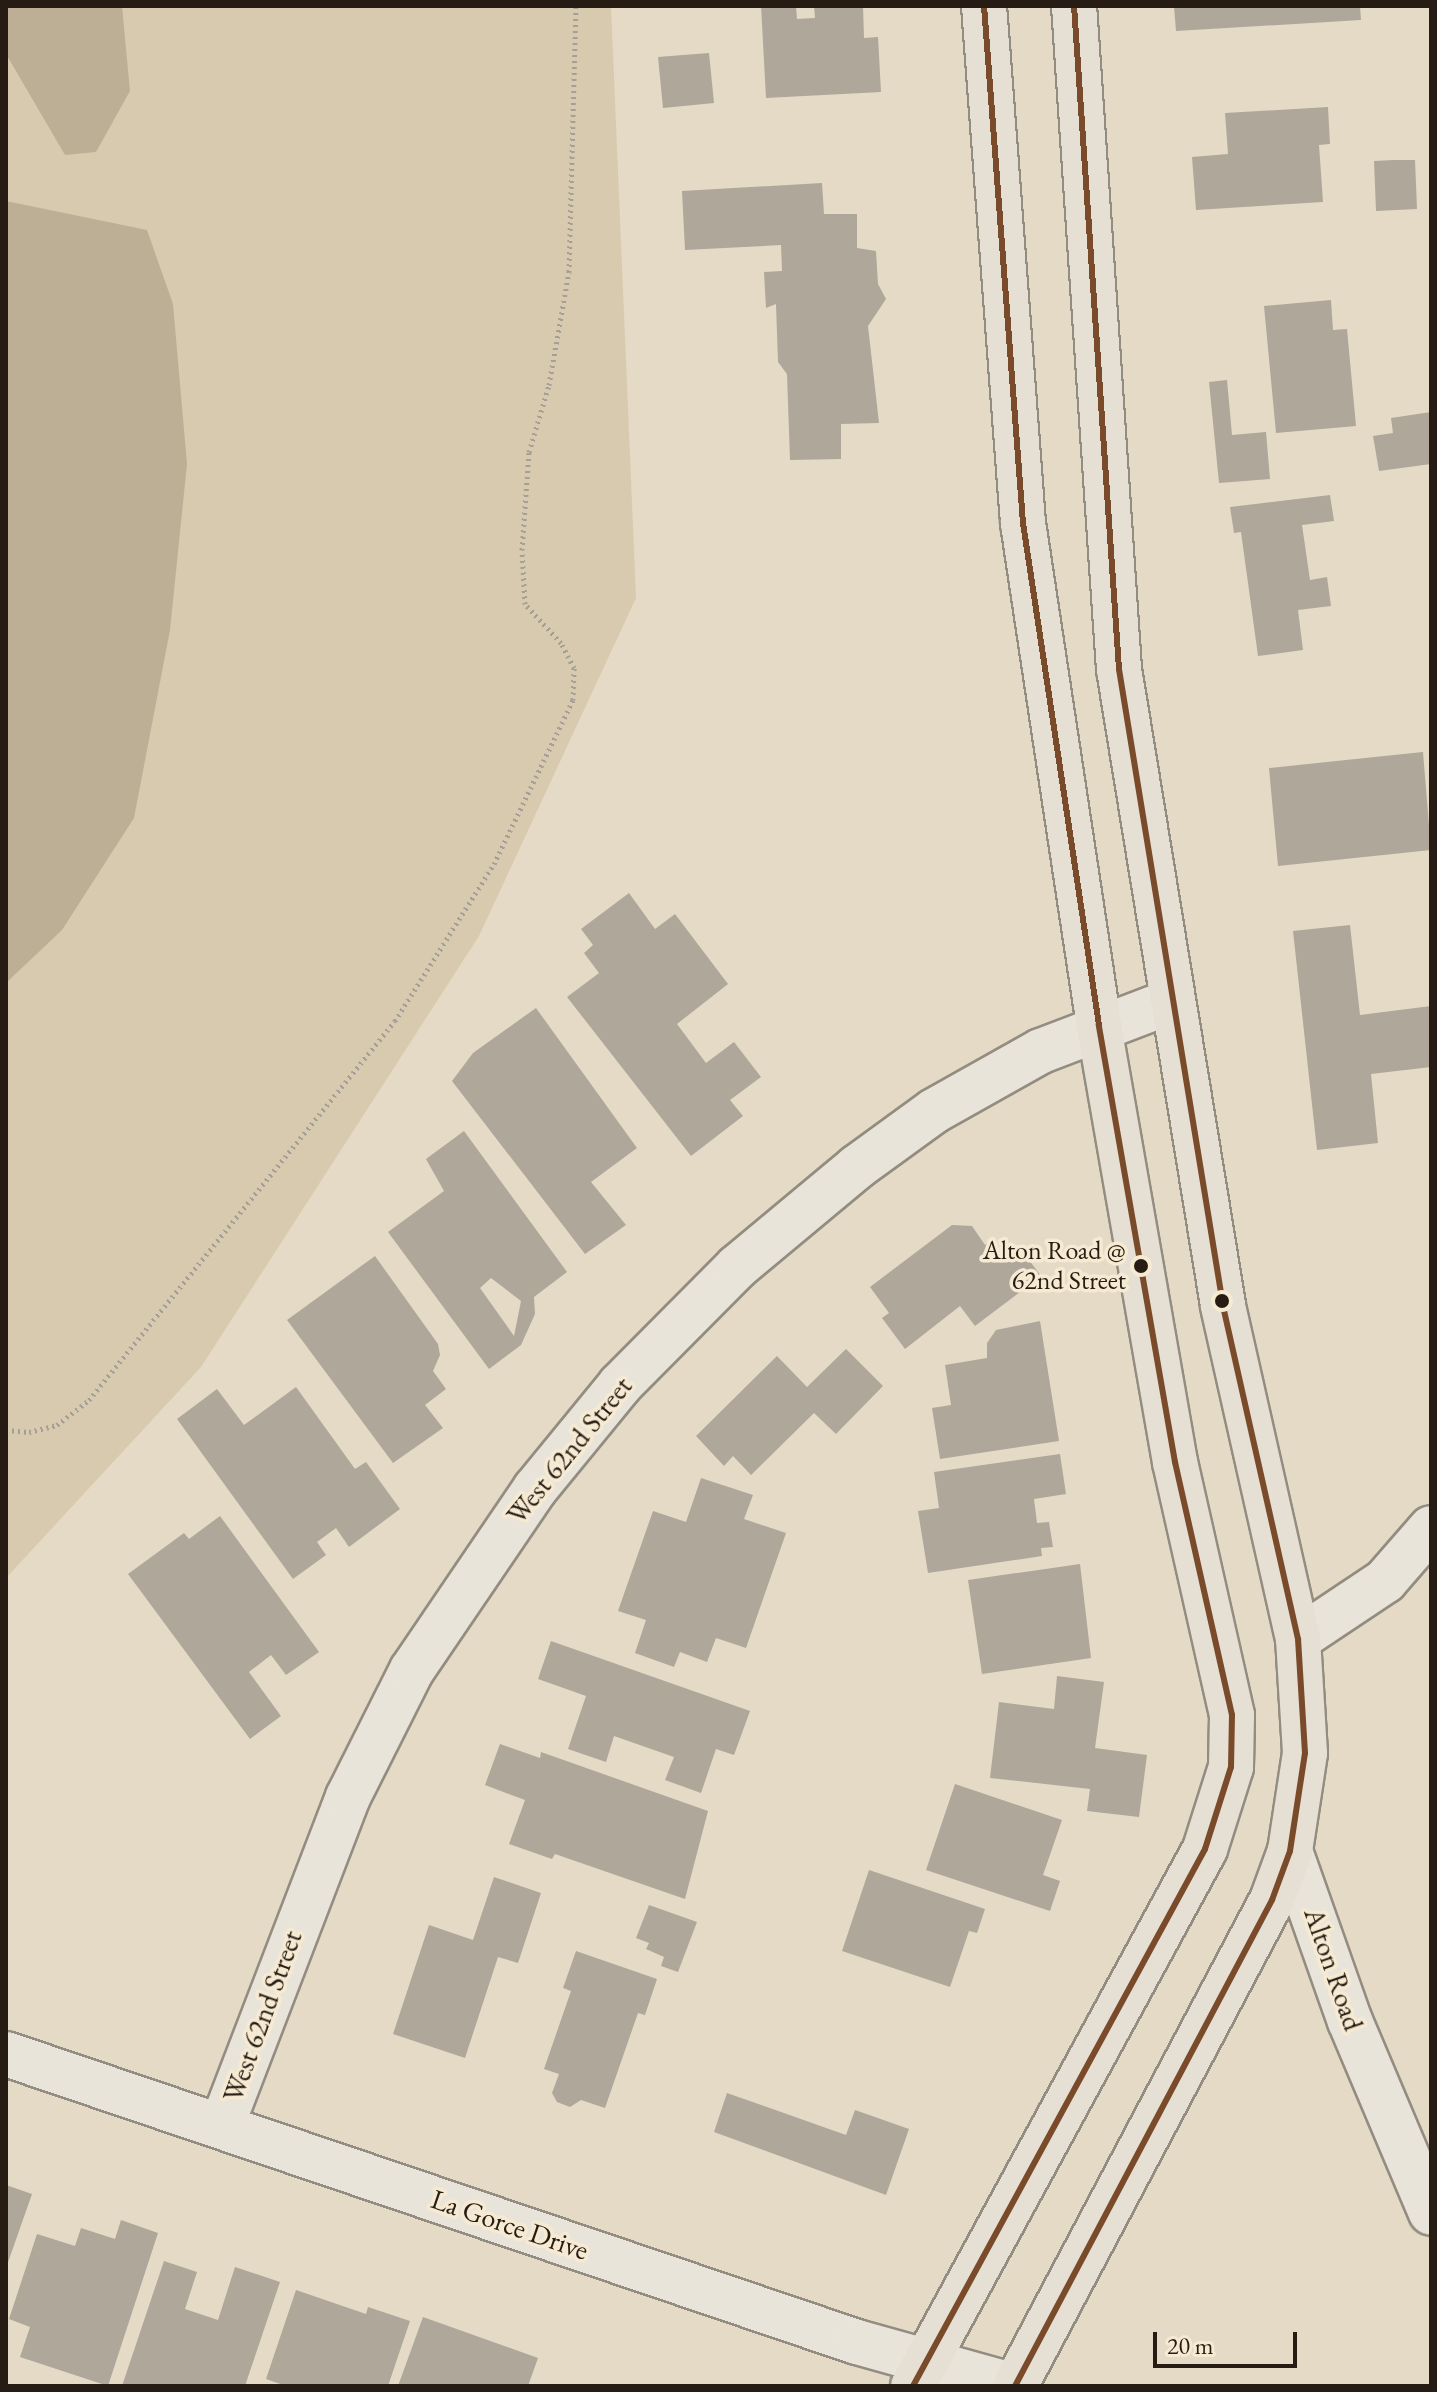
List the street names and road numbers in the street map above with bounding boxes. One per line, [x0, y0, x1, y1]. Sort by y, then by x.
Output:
street label: West 62nd Street [499, 1369, 639, 1531]
street label: Alton Road [1297, 1903, 1371, 2035]
street label: West 62nd Street [215, 1926, 309, 2106]
street label: La Gorce Drive [427, 2181, 593, 2267]

